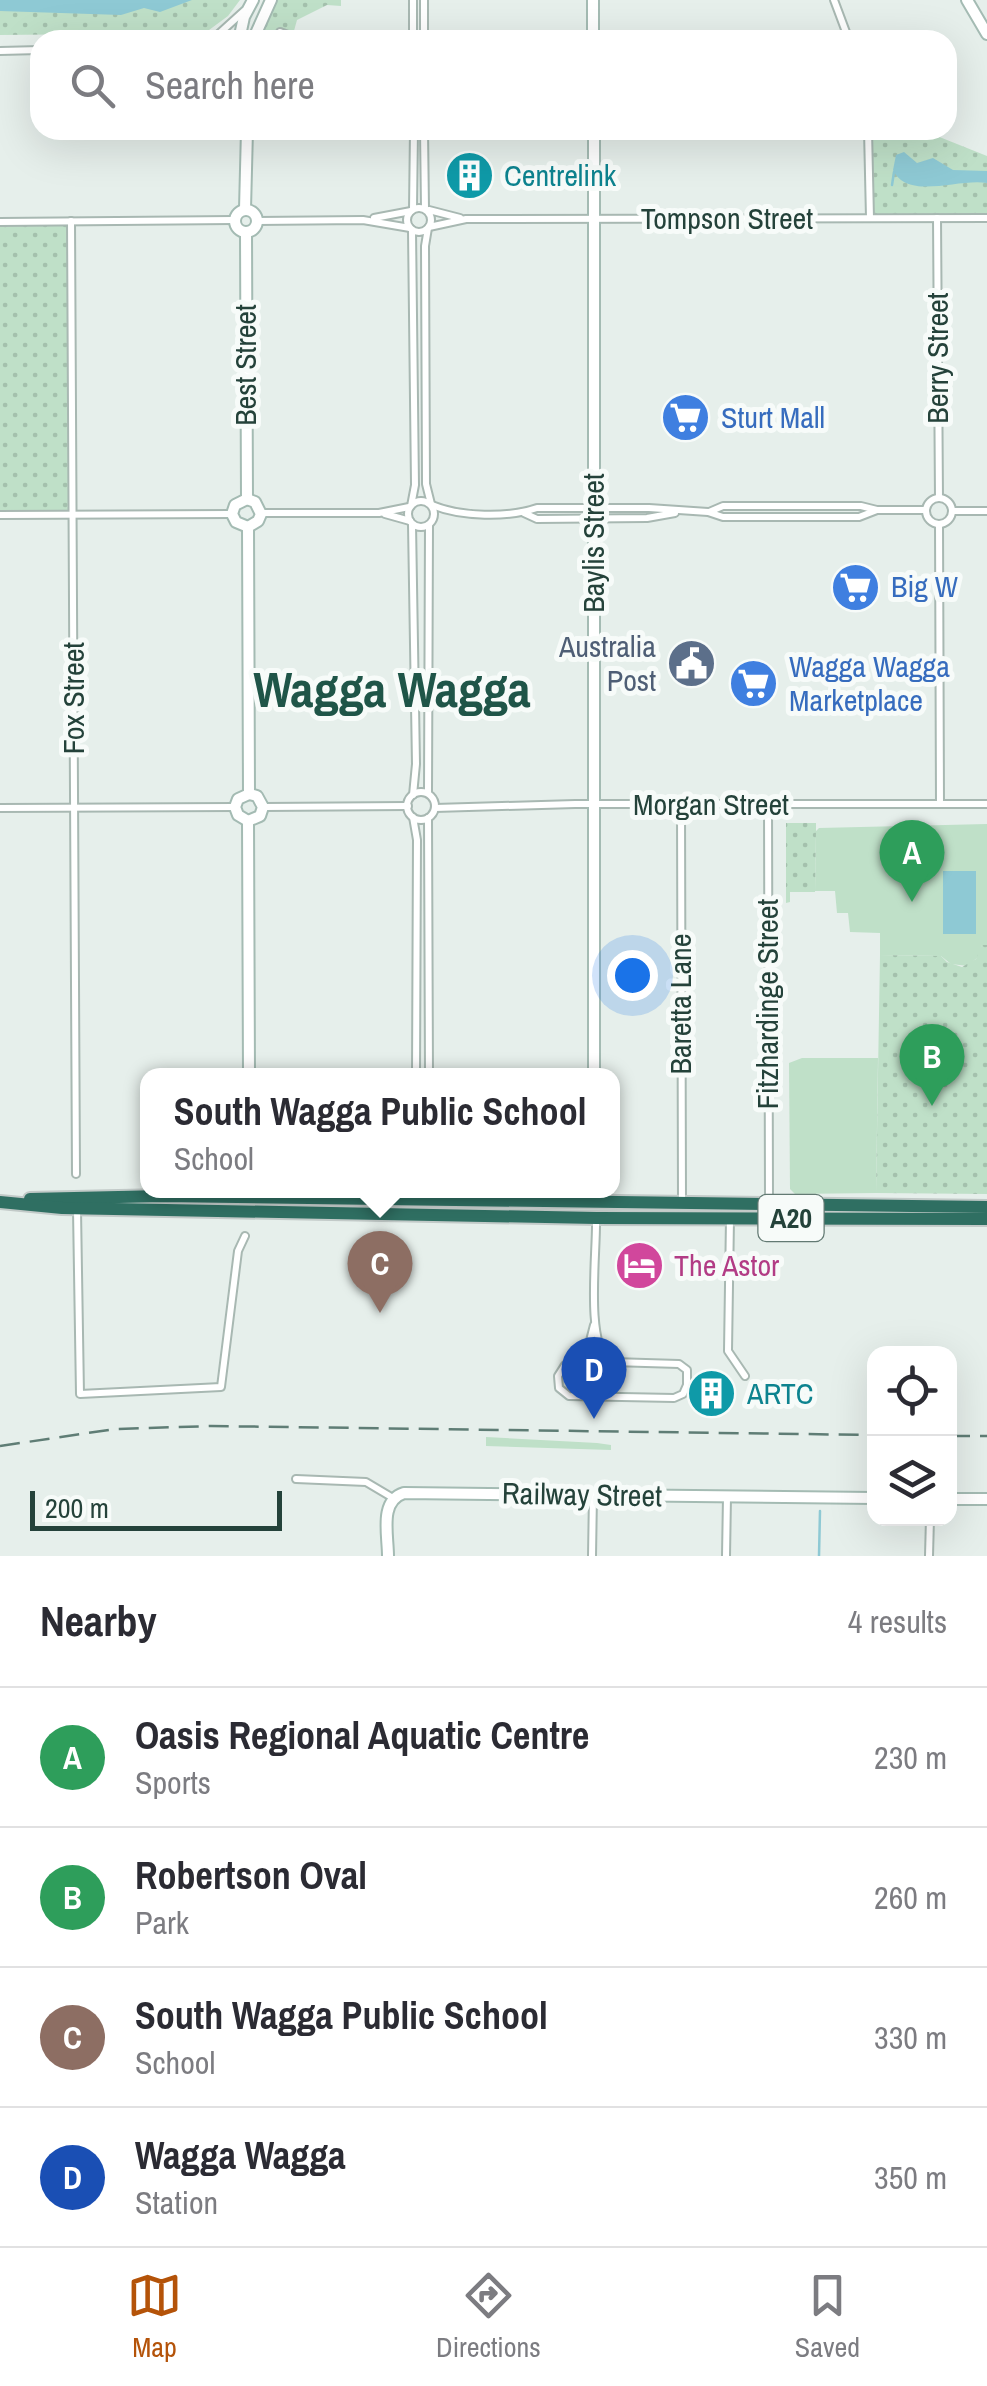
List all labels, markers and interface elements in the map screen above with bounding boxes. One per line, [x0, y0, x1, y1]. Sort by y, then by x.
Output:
search box [30, 30, 957, 140]
icon: search [65, 58, 120, 113]
text: Search here [145, 60, 315, 111]
building icon: Centrelink [443, 150, 495, 202]
place label: Centrelink [504, 155, 617, 195]
street label: Tompson Street [641, 198, 813, 238]
street label: Berry Street [917, 292, 957, 424]
street label: Best Street [225, 304, 265, 426]
supermarket icon: Sturt Mall [660, 392, 712, 444]
place label: Sturt Mall [721, 397, 825, 437]
street label: Baylis Street [573, 473, 613, 613]
supermarket icon: Big W [830, 561, 882, 613]
place label: Big W [891, 566, 958, 606]
place label: Australia Post [558, 626, 656, 700]
public building icon: Australia Post [665, 638, 717, 690]
street label: Fox Street [53, 642, 93, 754]
place label: Wagga Wagga Marketplace [789, 646, 950, 720]
district label: Wagga Wagga [253, 655, 531, 723]
supermarket icon: Wagga Wagga Marketplace [728, 658, 780, 710]
street label: Morgan Street [633, 784, 789, 824]
pin: A [880, 820, 944, 902]
street label: Fitzhardinge Street [747, 899, 787, 1109]
street label: Baretta Lane [660, 934, 700, 1074]
your location [607, 950, 658, 1001]
pin: B [900, 1024, 964, 1106]
popup [140, 1068, 620, 1198]
text: South Wagga Public School [174, 1086, 586, 1137]
text: School [174, 1137, 254, 1180]
road number: A20 [758, 1195, 824, 1241]
pin: C [348, 1230, 412, 1313]
hotel icon: The Astor [613, 1240, 665, 1292]
place label: The Astor [674, 1245, 780, 1285]
pin: D [562, 1336, 626, 1419]
map controls [867, 1346, 957, 1526]
button: locate [867, 1346, 957, 1436]
building icon: ARTC [686, 1368, 738, 1420]
place label: ARTC [746, 1373, 814, 1413]
button: layers [867, 1436, 957, 1526]
street label: Railway Street [502, 1473, 662, 1515]
scale bar [30, 1486, 282, 1530]
text: 200 m [45, 1489, 109, 1527]
text: Nearby [40, 1593, 157, 1649]
text: 4 results [848, 1600, 947, 1643]
text: Oasis Regional Aquatic Centre [135, 1710, 589, 1761]
text: A [63, 1736, 82, 1779]
text: 230 m [874, 1736, 947, 1779]
text: Sports [135, 1761, 211, 1804]
text: Robertson Oval [135, 1850, 367, 1901]
text: B [63, 1876, 82, 1919]
text: 260 m [874, 1876, 947, 1919]
text: Park [135, 1901, 189, 1944]
text: South Wagga Public School [135, 1990, 548, 2041]
text: C [63, 2016, 82, 2059]
text: 330 m [874, 2016, 947, 2059]
text: School [135, 2041, 215, 2084]
text: Wagga Wagga [135, 2130, 346, 2181]
text: D [63, 2156, 82, 2199]
text: 350 m [874, 2156, 947, 2199]
text: Station [135, 2181, 218, 2224]
tab: Map [127, 2268, 182, 2366]
tab: Directions [436, 2268, 541, 2366]
tab: Saved [795, 2268, 860, 2366]

